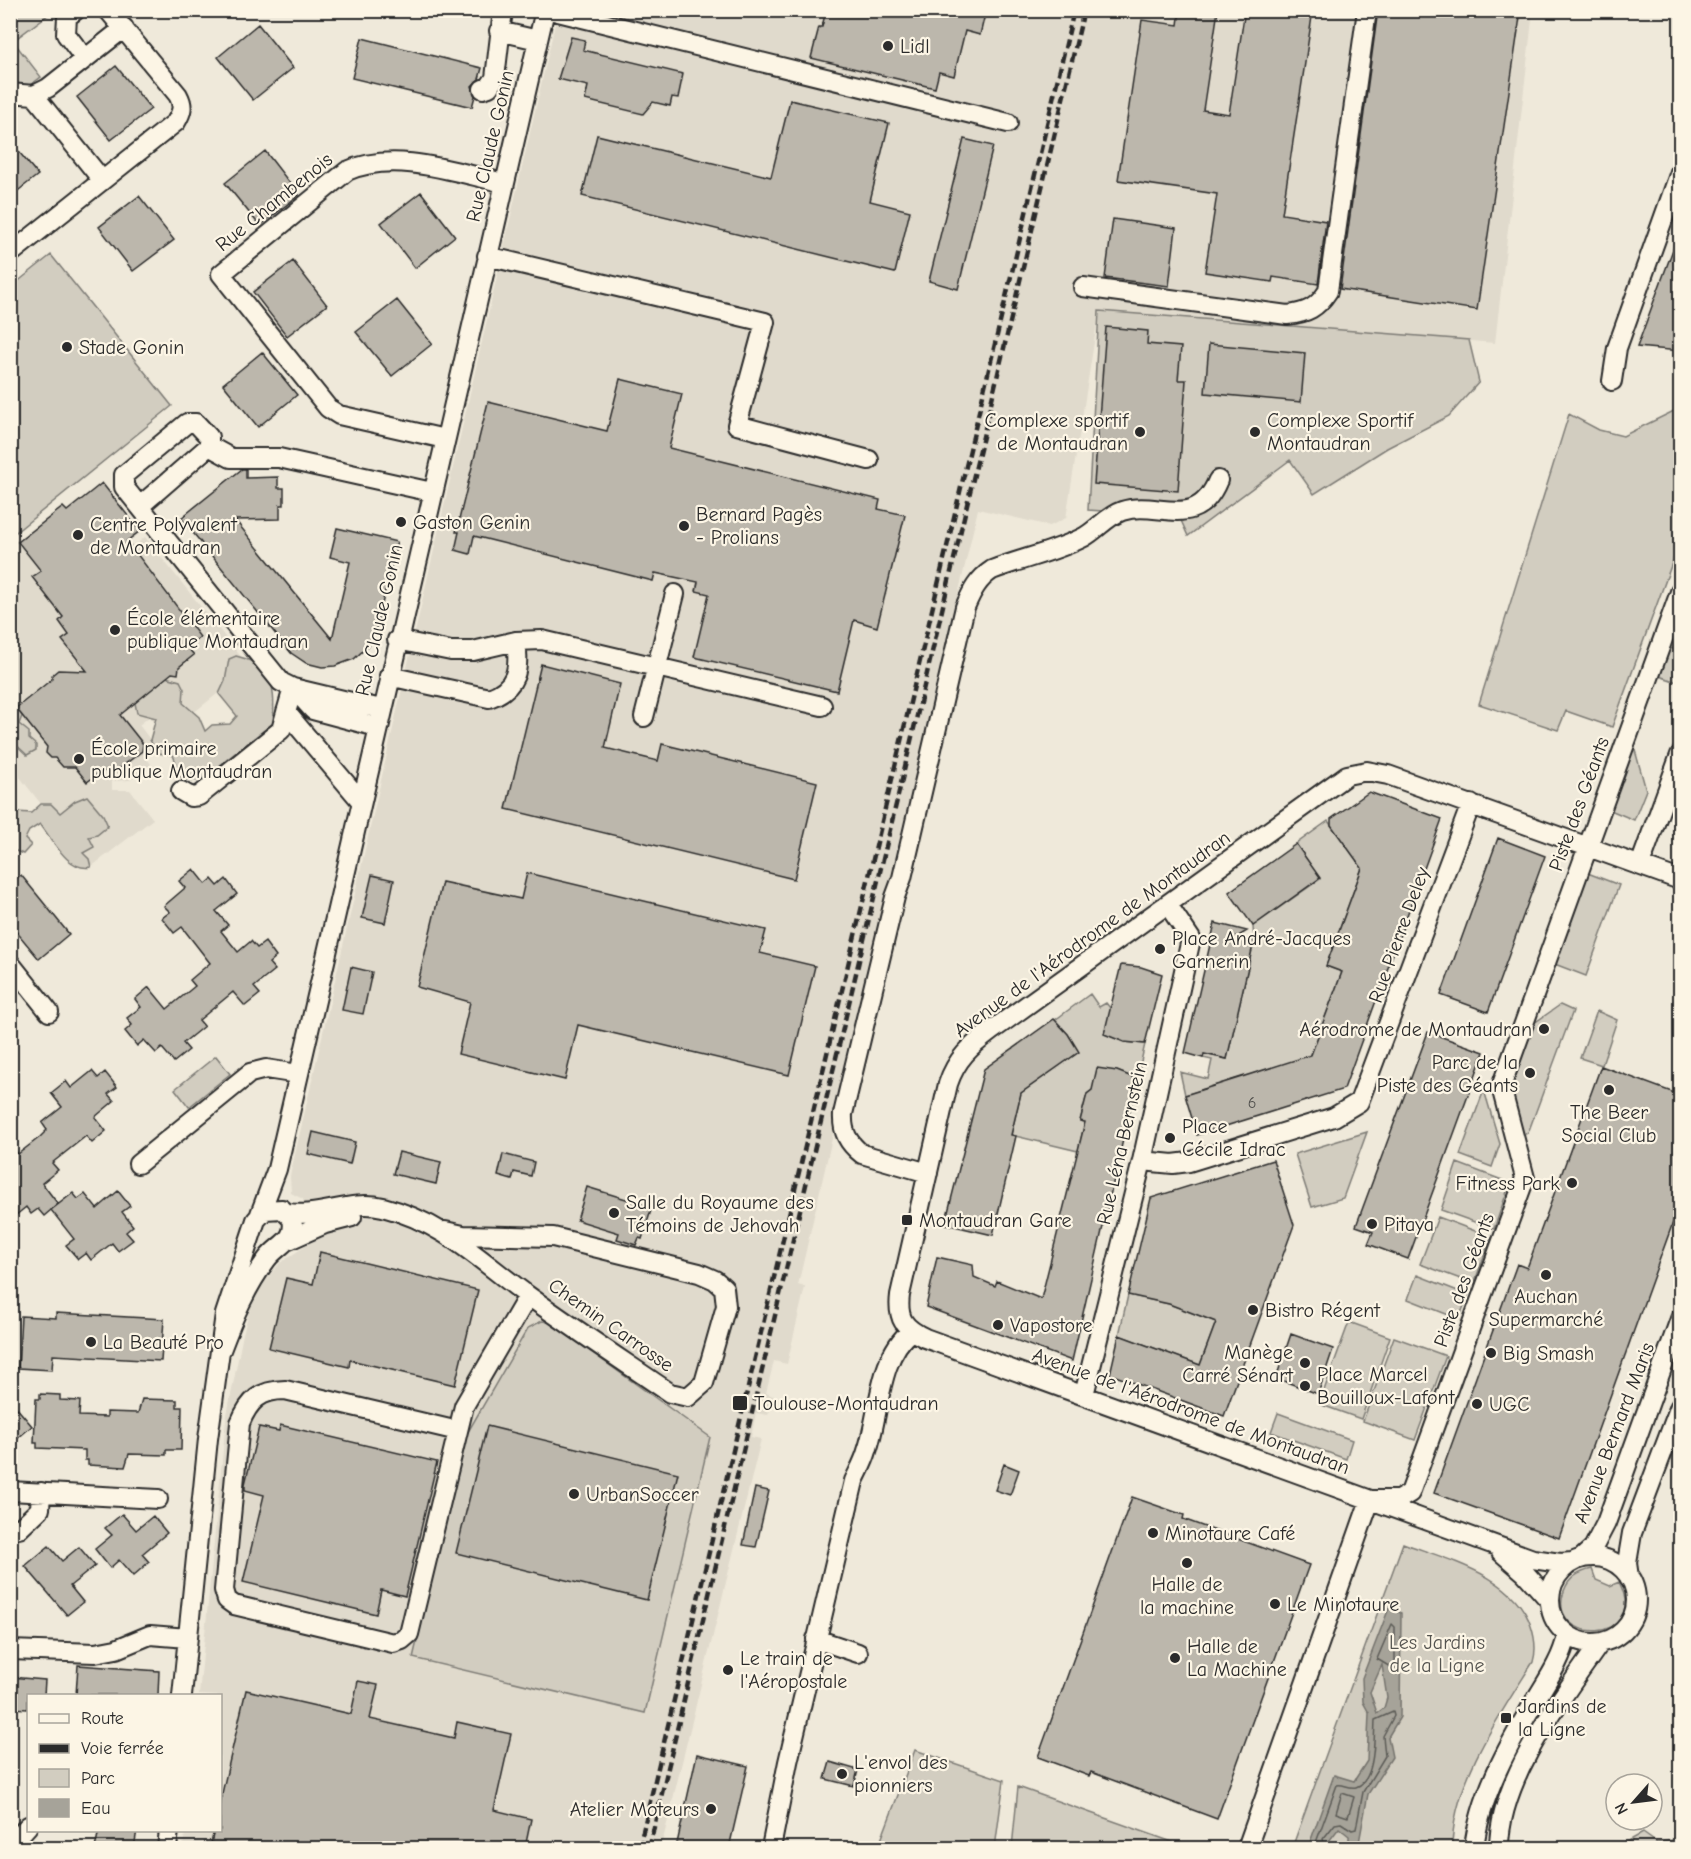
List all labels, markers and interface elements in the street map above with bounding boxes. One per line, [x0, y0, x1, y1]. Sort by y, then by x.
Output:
place label: Lidl [900, 35, 930, 58]
marker: Lidl [881, 39, 895, 53]
street label: Rue Claude Gonin [461, 68, 519, 224]
street label: Rue Chambenois [211, 148, 337, 256]
place label: Stade Gonin [79, 336, 184, 359]
marker: Stade Gonin [60, 340, 74, 354]
place label: Complexe sportif de Montaudran [985, 409, 1129, 455]
place label: Complexe Sportif Montaudran [1267, 409, 1415, 455]
marker: Complexe sportif de Montaudran [1133, 425, 1147, 439]
marker: Complexe Sportif Montaudran [1248, 425, 1262, 439]
place label: Bernard Pagès - Prolians [696, 503, 822, 549]
place label: Gaston Genin [413, 511, 530, 534]
place label: Centre Polyvalent de Montaudran [90, 513, 238, 559]
marker: Gaston Genin [394, 515, 408, 529]
marker: Bernard Pagès - Prolians [677, 519, 691, 533]
marker: Centre Polyvalent de Montaudran [71, 528, 85, 542]
street label: Rue Claude Gonin [350, 542, 408, 698]
place label: École élémentaire publique Montaudran [127, 607, 308, 653]
marker: École élémentaire publique Montaudran [108, 623, 122, 637]
street label: Piste des Géants [1544, 734, 1614, 874]
place label: École primaire publique Montaudran [91, 737, 272, 783]
marker: École primaire publique Montaudran [72, 752, 86, 766]
street label: Avenue de l'Aérodrome de Montaudran [949, 826, 1235, 1042]
street label: Rue Pierre Deley [1364, 864, 1434, 1006]
place label: Place André-Jacques Garnerin [1172, 927, 1351, 973]
marker: Place André-Jacques Garnerin [1153, 942, 1167, 956]
place label: Aérodrome de Montaudran [1299, 1018, 1532, 1041]
marker: Aérodrome de Montaudran [1537, 1022, 1551, 1036]
place label: Parc de la Piste des Géants [1377, 1051, 1518, 1097]
street label: Rue Léna Bernstein [1092, 1059, 1152, 1227]
marker: Parc de la Piste des Géants [1523, 1066, 1537, 1080]
marker: The Beer Social Club [1602, 1083, 1616, 1097]
house number: 6 [1248, 1094, 1256, 1112]
place label: The Beer Social Club [1562, 1101, 1656, 1147]
place label: Place Cécile Idrac [1182, 1115, 1286, 1161]
marker: Place Cécile Idrac [1163, 1131, 1177, 1145]
place label: Fitness Park [1456, 1172, 1560, 1195]
marker: Fitness Park [1565, 1176, 1579, 1190]
place label: Salle du Royaume des Témoins de Jehovah [626, 1191, 814, 1237]
marker: Salle du Royaume des Témoins de Jehovah [607, 1206, 621, 1220]
place label: Montaudran Gare [919, 1209, 1072, 1232]
street label: Piste des Géants [1429, 1210, 1499, 1350]
marker: Montaudran Gare [900, 1213, 914, 1227]
place label: Pitaya [1384, 1213, 1434, 1236]
marker: Pitaya [1365, 1217, 1379, 1231]
marker: Auchan Supermarché [1539, 1268, 1553, 1282]
street label: Chemin Carrosse [544, 1273, 678, 1377]
place label: Auchan Supermarché [1489, 1285, 1603, 1331]
place label: Bistro Régent [1265, 1299, 1381, 1322]
marker: Bistro Régent [1246, 1303, 1260, 1317]
place label: Vapostore [1010, 1314, 1093, 1337]
marker: Vapostore [991, 1318, 1005, 1332]
place label: La Beauté Pro [103, 1331, 224, 1354]
marker: La Beauté Pro [84, 1335, 98, 1349]
street label: Avenue Bernard Maris [1569, 1339, 1659, 1527]
place label: Manège Carré Sénart [1182, 1341, 1294, 1387]
place label: Big Smash [1503, 1342, 1594, 1365]
street label: Avenue de l'Aérodrome de Montaudran [1029, 1343, 1353, 1479]
marker: Big Smash [1484, 1346, 1498, 1360]
marker: Manège Carré Sénart [1298, 1356, 1312, 1370]
place label: Place Marcel Bouilloux-Lafont [1317, 1363, 1456, 1409]
marker: Place Marcel Bouilloux-Lafont [1298, 1379, 1312, 1393]
place label: Toulouse-Montaudran [754, 1392, 939, 1415]
place label: UGC [1489, 1393, 1529, 1416]
marker: Toulouse-Montaudran [731, 1394, 749, 1412]
marker: UGC [1470, 1397, 1484, 1411]
place label: UrbanSoccer [586, 1483, 699, 1506]
marker: UrbanSoccer [567, 1487, 581, 1501]
place label: Minotaure Café [1165, 1522, 1295, 1545]
marker: Minotaure Café [1146, 1526, 1160, 1540]
marker: Halle de la machine [1180, 1556, 1194, 1570]
place label: Halle de la machine [1140, 1573, 1234, 1619]
place label: Le Minotaure [1287, 1593, 1399, 1616]
marker: Le Minotaure [1268, 1597, 1282, 1611]
park label: Les Jardins de la Ligne [1389, 1631, 1485, 1677]
place label: Halle de La Machine [1187, 1635, 1287, 1681]
place label: Le train de l'Aéropostale [740, 1647, 847, 1693]
marker: Halle de La Machine [1168, 1651, 1182, 1665]
marker: Le train de l'Aéropostale [721, 1663, 735, 1677]
legend [27, 1694, 222, 1832]
place label: Jardins de la Ligne [1518, 1695, 1607, 1741]
text: Route [81, 1708, 124, 1729]
marker: Jardins de la Ligne [1499, 1711, 1513, 1725]
text: Voie ferrée [81, 1738, 164, 1759]
place label: L'envol des pionniers [854, 1751, 948, 1797]
marker: L'envol des pionniers [835, 1767, 849, 1781]
text: Parc [81, 1768, 115, 1789]
north arrow [1604, 1772, 1664, 1832]
text: Eau [81, 1798, 110, 1819]
place label: Atelier Moteurs [570, 1798, 699, 1821]
text: N [1611, 1800, 1632, 1817]
marker: Atelier Moteurs [704, 1802, 718, 1816]

